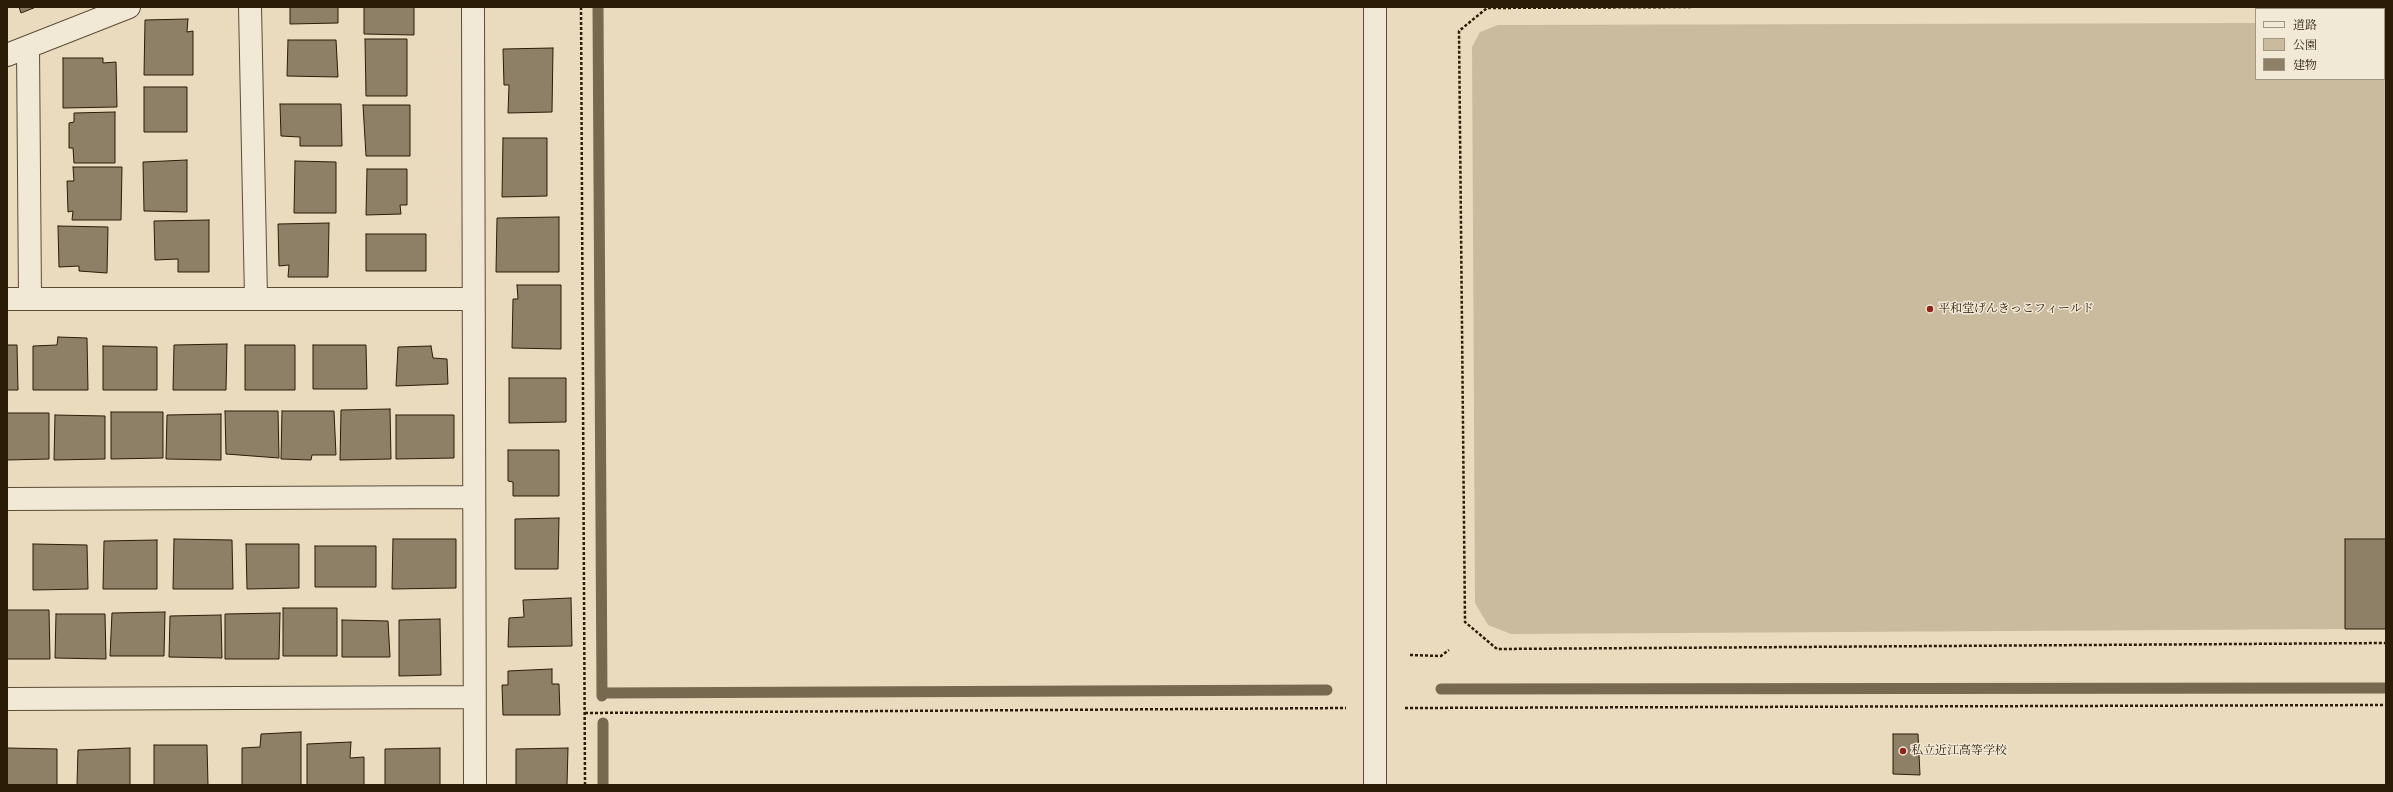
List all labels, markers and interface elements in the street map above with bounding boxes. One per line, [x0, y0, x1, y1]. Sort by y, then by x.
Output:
legend [2255, 8, 2385, 80]
text: 道路 [2293, 18, 2317, 33]
text: 公園 [2293, 38, 2317, 53]
text: 建物 [2293, 58, 2317, 73]
place label: 平和堂げんきっこフィールド [1938, 302, 2094, 316]
marker: 平和堂げんきっこフィールド [1925, 304, 1935, 314]
place label: 私立近江高等学校 [1911, 744, 2007, 758]
marker: 私立近江高等学校 [1898, 746, 1908, 756]

